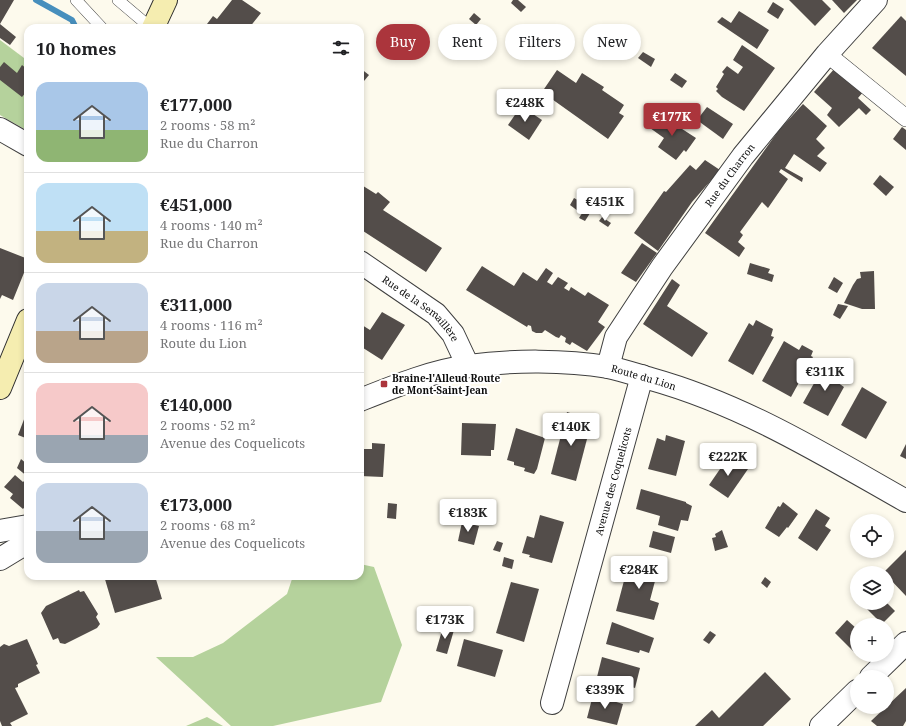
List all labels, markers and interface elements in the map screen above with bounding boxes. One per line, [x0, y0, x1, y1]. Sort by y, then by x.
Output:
chip: Buy [376, 24, 430, 60]
chip: Rent [438, 24, 497, 60]
chip: Filters [505, 24, 575, 60]
chip: New [583, 24, 641, 60]
text: 10 homes [36, 37, 116, 60]
icon: filters [330, 37, 352, 59]
pin: €248K [497, 89, 553, 123]
text: €177,000 [160, 93, 232, 116]
text: €248K [506, 93, 544, 111]
icon: home [68, 98, 116, 146]
pin: €177K [644, 103, 700, 137]
text: €177K [653, 107, 691, 125]
text: 2 rooms · 58 m² [160, 116, 255, 134]
text: Rue du Charron [160, 134, 258, 152]
street label: Rue du Charron [701, 140, 758, 210]
pin: €451K [577, 188, 633, 222]
text: €451K [586, 192, 624, 210]
text: €451,000 [160, 193, 232, 216]
icon: home [68, 199, 116, 247]
text: 4 rooms · 140 m² [160, 216, 263, 234]
text: Rue du Charron [160, 234, 258, 252]
street label: Rue de la Semaillère [380, 272, 462, 344]
text: €311,000 [160, 293, 232, 316]
icon: home [68, 299, 116, 347]
text: 4 rooms · 116 m² [160, 316, 263, 334]
text: Route du Lion [160, 334, 247, 352]
pin: €311K [797, 358, 853, 392]
street label: Route du Lion [610, 361, 679, 393]
text: €311K [806, 362, 844, 380]
place label: Braine-l'Alleud Route de Mont-Saint-Jean [392, 371, 500, 397]
marker: Braine-l'Alleud Route de Mont-Saint-Jean [379, 379, 389, 389]
text: €140,000 [160, 393, 232, 416]
icon: home [68, 399, 116, 447]
pin: €140K [543, 413, 599, 447]
text: 2 rooms · 52 m² [160, 416, 255, 434]
text: €140K [552, 417, 590, 435]
street label: Avenue des Coquelicots [591, 425, 635, 537]
text: Avenue des Coquelicots [160, 434, 305, 452]
pin: €222K [700, 443, 756, 477]
text: €222K [709, 447, 747, 465]
text: €173,000 [160, 493, 232, 516]
icon: home [68, 499, 116, 547]
pin: €183K [440, 499, 496, 533]
text: €183K [449, 503, 487, 521]
map controls [850, 514, 894, 714]
button: locate [850, 514, 894, 558]
text: 2 rooms · 68 m² [160, 516, 255, 534]
text: Avenue des Coquelicots [160, 534, 305, 552]
pin: €284K [611, 556, 667, 590]
text: €284K [620, 560, 658, 578]
button: layers [850, 566, 894, 610]
pin: €173K [417, 606, 473, 640]
text: €173K [426, 610, 464, 628]
button: + [850, 618, 894, 662]
button: − [850, 670, 894, 714]
pin: €339K [577, 676, 633, 710]
text: €339K [586, 680, 624, 698]

